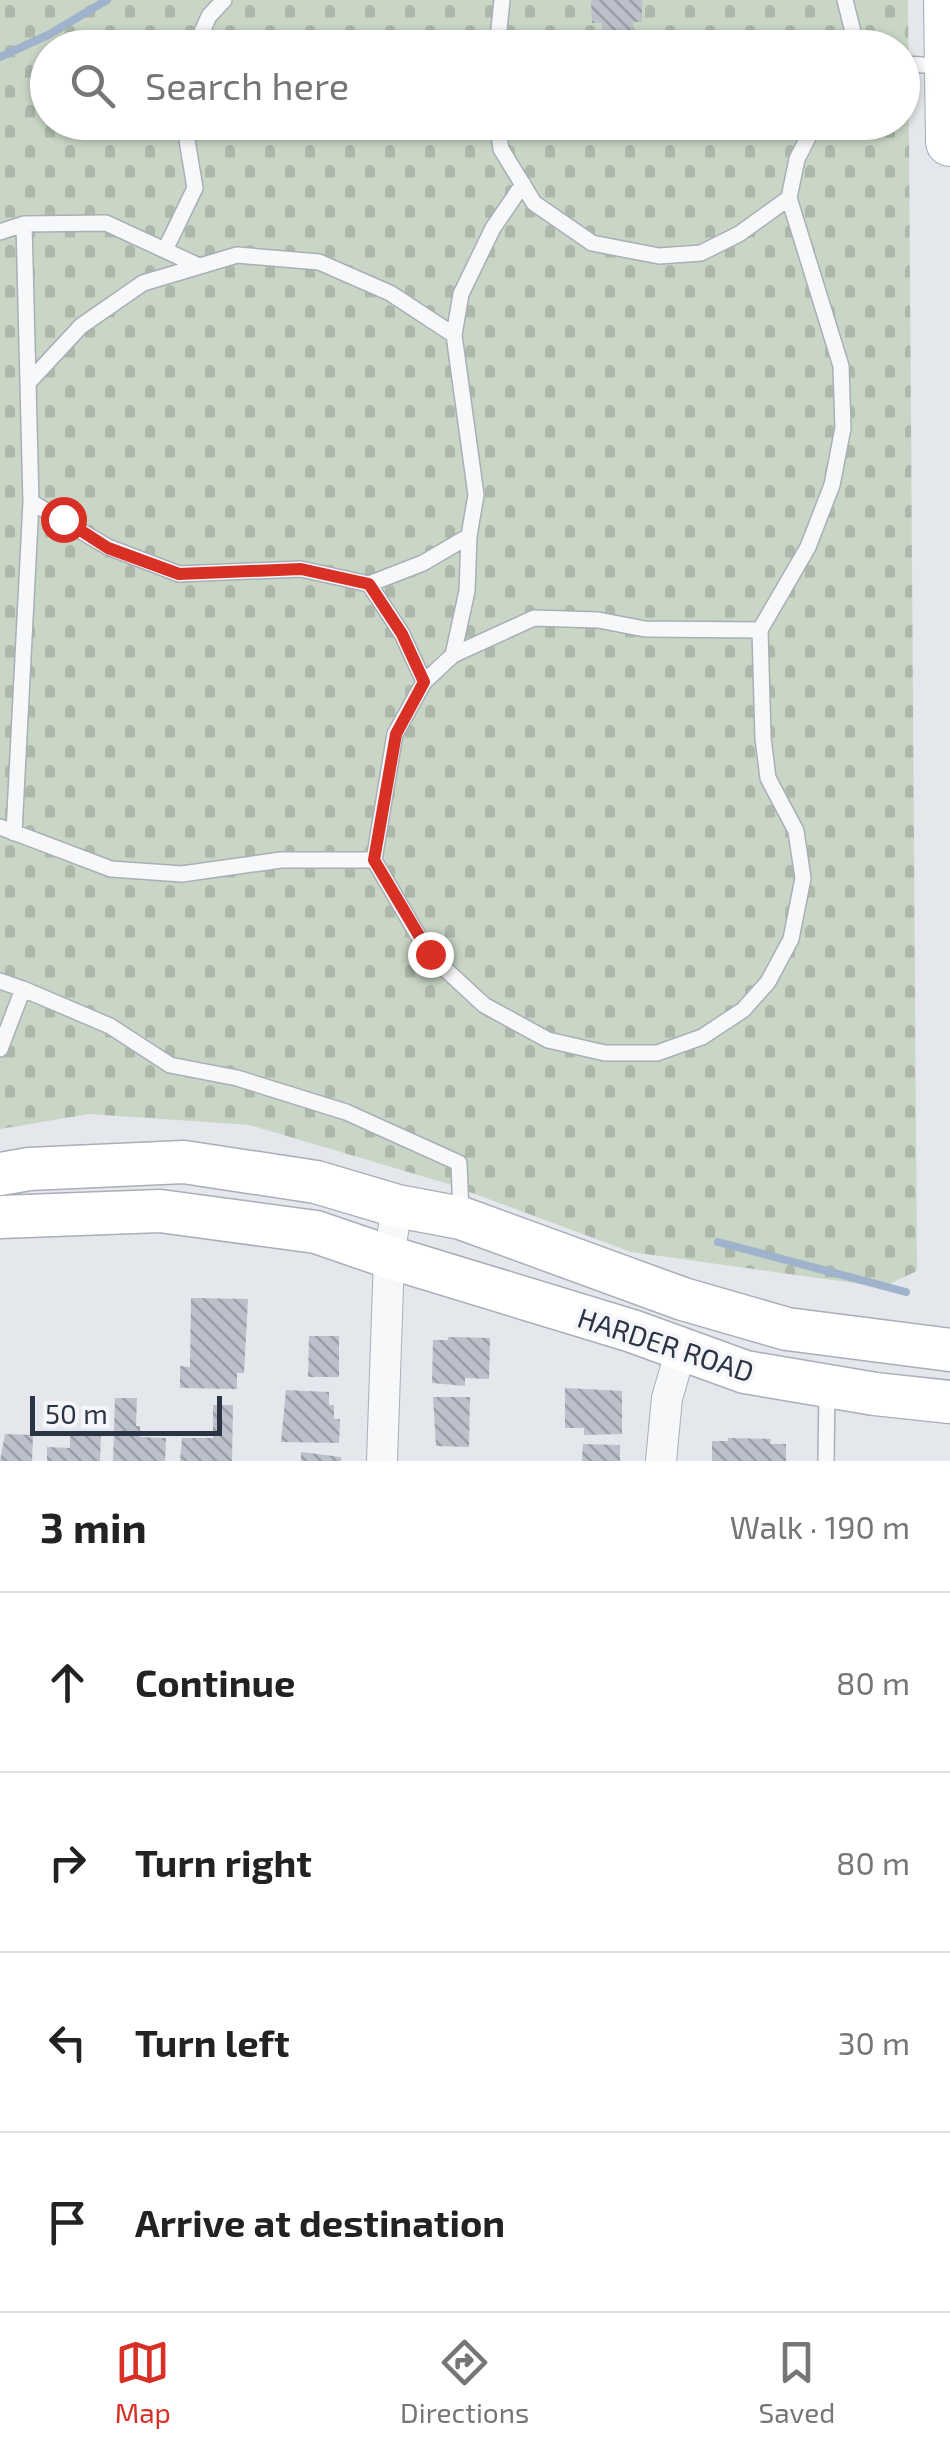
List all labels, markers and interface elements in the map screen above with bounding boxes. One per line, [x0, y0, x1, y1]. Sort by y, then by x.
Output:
search box [30, 30, 920, 140]
icon: search [65, 58, 120, 113]
text: Search here [145, 62, 349, 108]
route start [41, 497, 87, 543]
route end [408, 932, 454, 978]
street label: HARDER ROAD [574, 1300, 758, 1388]
scale bar [30, 1391, 222, 1436]
text: 50 m [45, 1396, 108, 1430]
text: 3 min [40, 1501, 147, 1551]
text: Walk · 190 m [730, 1507, 910, 1545]
icon: ahead [40, 1655, 95, 1710]
text: Continue [135, 1659, 295, 1705]
text: 80 m [836, 1663, 910, 1701]
icon: right [40, 1835, 95, 1890]
text: Turn right [135, 1839, 312, 1885]
text: 80 m [836, 1843, 910, 1881]
icon: left [40, 2015, 95, 2070]
text: Turn left [135, 2019, 290, 2065]
text: 30 m [838, 2023, 910, 2061]
icon: arrive [40, 2195, 95, 2250]
text: Arrive at destination [135, 2199, 505, 2245]
tab: Map [115, 2335, 171, 2429]
tab: Directions [400, 2335, 529, 2429]
tab: Saved [759, 2335, 835, 2429]

